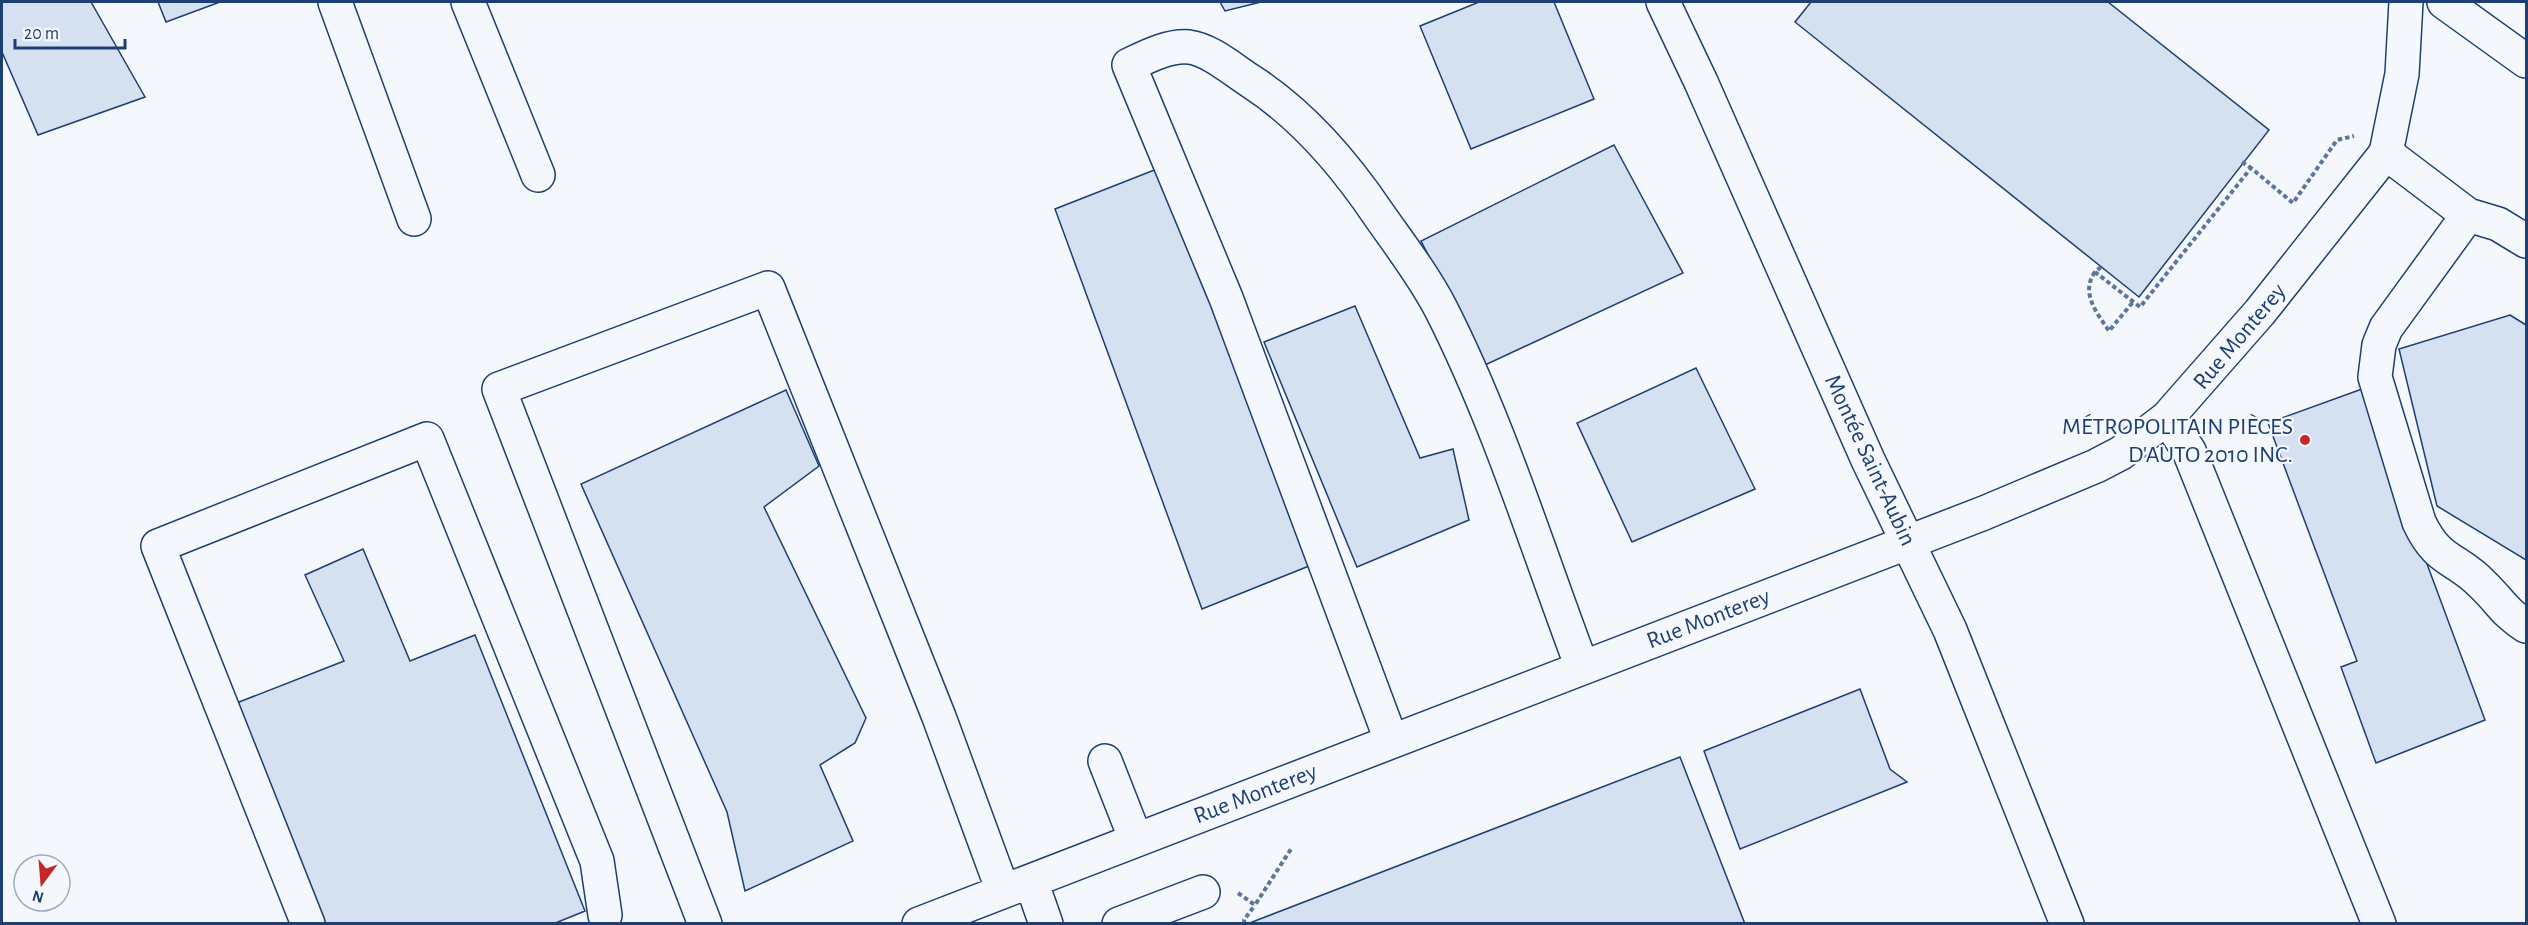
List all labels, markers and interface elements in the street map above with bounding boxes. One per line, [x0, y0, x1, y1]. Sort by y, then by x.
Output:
scale bar [15, 12, 124, 50]
text: 20 m [24, 25, 59, 43]
street label: Rue Monterey [2189, 279, 2291, 394]
street label: Montée Saint-Aubin [1820, 371, 1920, 550]
place label: MÉTROPOLITAIN PIÈCES D'AUTO 2010 INC. [2062, 413, 2293, 467]
marker: MÉTROPOLITAIN PIÈCES D'AUTO 2010 INC. [2298, 433, 2312, 447]
street label: Rue Monterey [1643, 584, 1773, 653]
street label: Rue Monterey [1190, 759, 1320, 828]
north arrow [12, 853, 72, 913]
text: N [31, 887, 46, 906]

